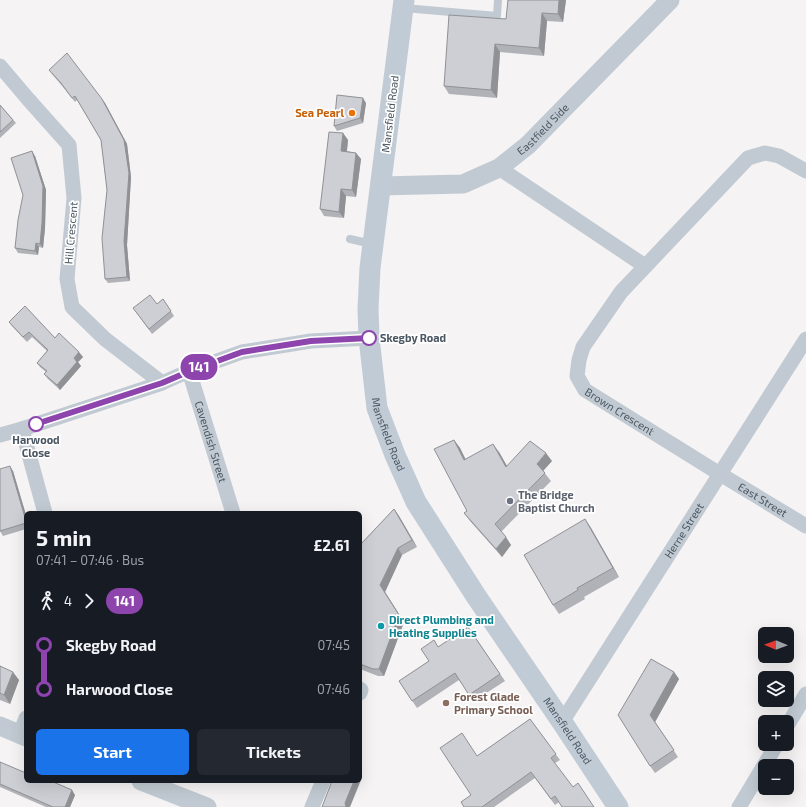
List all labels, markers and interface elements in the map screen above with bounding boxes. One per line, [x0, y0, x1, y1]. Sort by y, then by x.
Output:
street label: Mansfield Road [378, 75, 401, 153]
street label: Eastfield Side [514, 100, 571, 157]
place label: Sea Pearl [295, 106, 344, 119]
marker: Sea Pearl [347, 108, 357, 118]
street label: Hill Crescent [61, 201, 80, 265]
marker: Skegby Road [361, 330, 377, 346]
place label: Skegby Road [380, 331, 446, 345]
line badge: 141 [176, 354, 222, 380]
text: 141 [188, 358, 210, 375]
street label: Brown Crescent [583, 385, 657, 438]
street label: Mansfield Road [370, 397, 408, 473]
street label: Cavendish Street [193, 399, 230, 484]
marker: Harwood Close [28, 416, 44, 432]
place label: Harwood Close [12, 433, 60, 459]
street label: East Street [736, 479, 790, 519]
place label: The Bridge Baptist Church [518, 488, 595, 514]
marker: The Bridge Baptist Church [505, 496, 515, 506]
street label: Herne Street [661, 500, 706, 560]
text: 5 min [36, 524, 92, 550]
text: £2.61 [314, 536, 350, 554]
text: 07:41 – 07:46 · Bus [36, 552, 144, 568]
icon: walk [36, 590, 58, 612]
icon: forward [78, 590, 100, 612]
text: 141 [114, 592, 135, 609]
text: 4 [64, 593, 72, 609]
place label: Direct Plumbing and Heating Supplies [389, 613, 494, 639]
marker: Direct Plumbing and Heating Supplies [376, 621, 386, 631]
north arrow [758, 627, 794, 663]
map controls [758, 627, 794, 795]
text: Skegby Road [66, 636, 156, 654]
text: 07:45 [317, 637, 350, 653]
button: layers [758, 671, 794, 707]
text: Harwood Close [66, 680, 173, 698]
text: 07:46 [317, 681, 350, 697]
place label: Forest Glade Primary School [454, 690, 533, 717]
street label: Mansfield Road [541, 695, 595, 766]
marker: Forest Glade Primary School [441, 698, 451, 708]
button: + [758, 715, 794, 751]
button: Start [36, 729, 189, 775]
button: Tickets [197, 729, 350, 775]
button: − [758, 759, 794, 795]

